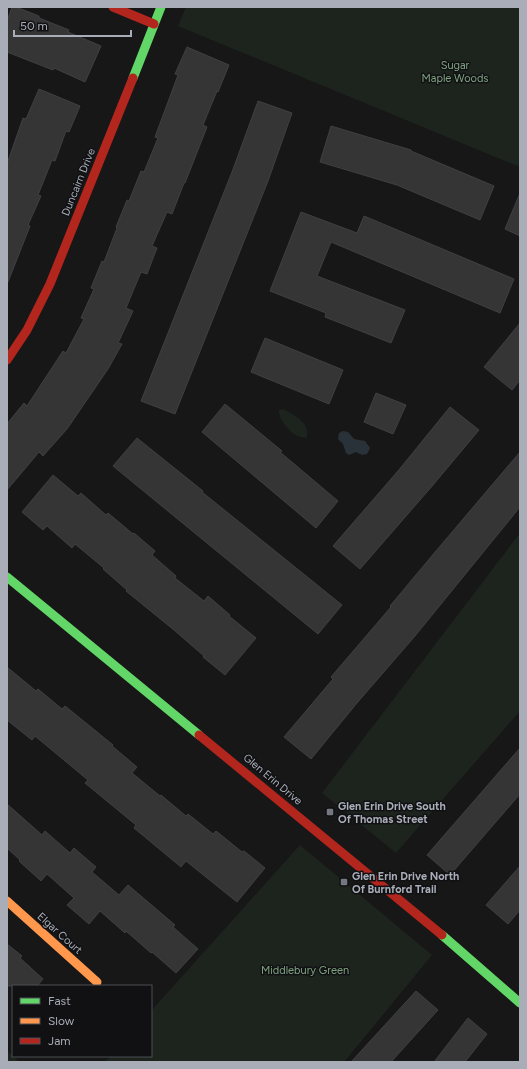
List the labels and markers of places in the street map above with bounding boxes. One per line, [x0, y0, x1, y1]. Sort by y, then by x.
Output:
place label: Glen Erin Drive South Of Thomas Street [338, 800, 446, 826]
marker: Glen Erin Drive South Of Thomas Street [325, 807, 335, 817]
place label: Glen Erin Drive North Of Burnford Trail [352, 870, 459, 896]
marker: Glen Erin Drive North Of Burnford Trail [339, 877, 349, 887]

